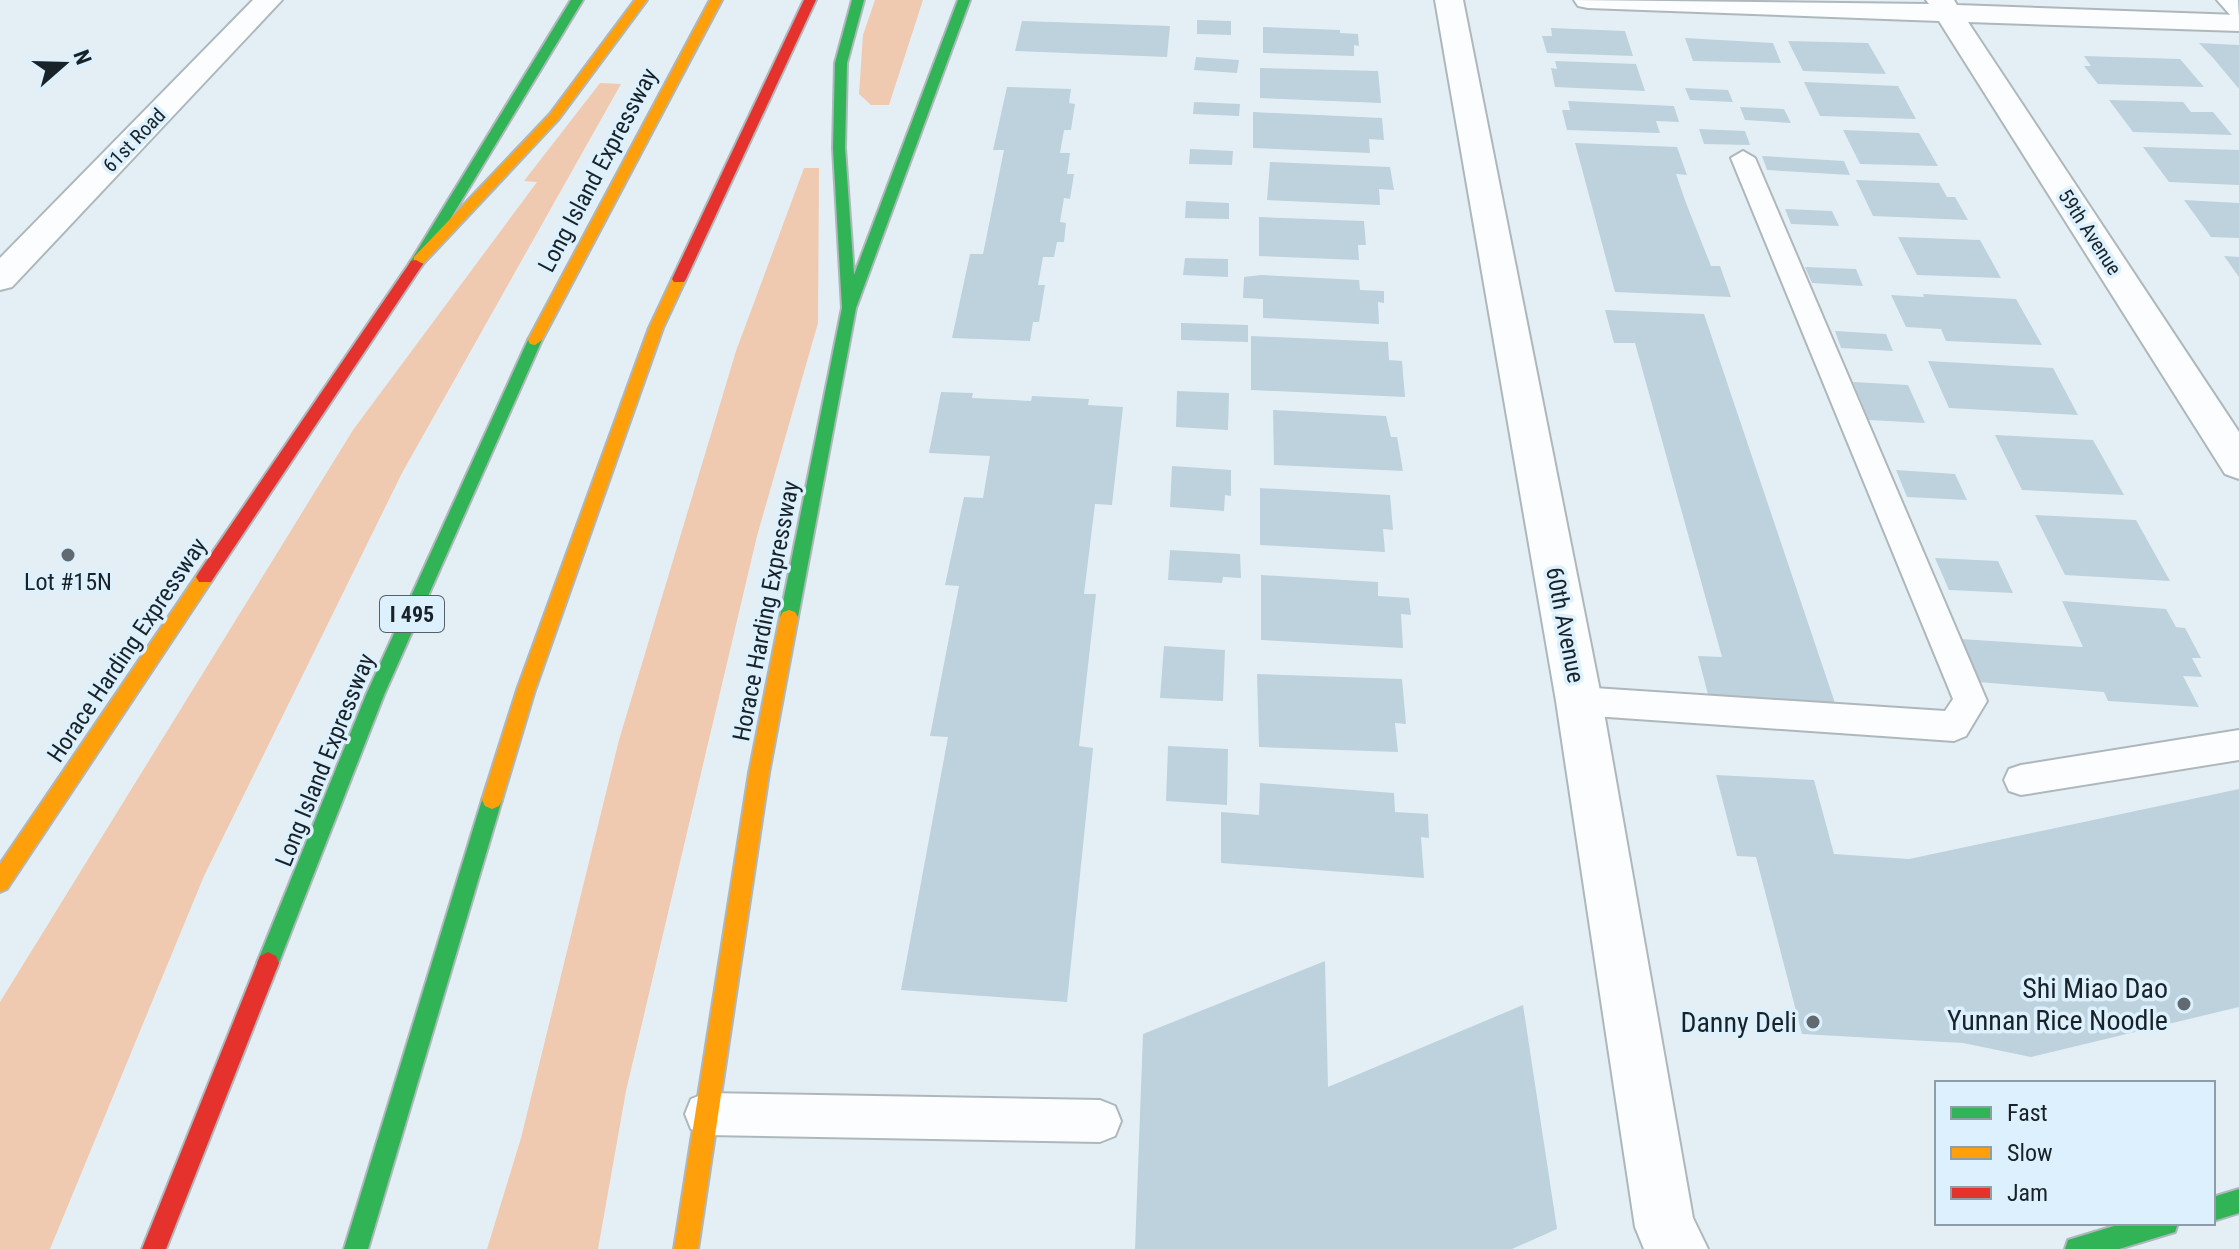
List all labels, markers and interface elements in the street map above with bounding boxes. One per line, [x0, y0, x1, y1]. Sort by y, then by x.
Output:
north arrow [24, 24, 104, 104]
text: N [68, 47, 96, 68]
street label: Long Island Expressway [532, 63, 664, 277]
street label: 61st Road [98, 103, 170, 177]
street label: 59th Avenue [2053, 185, 2127, 279]
street label: Horace Harding Expressway [727, 479, 805, 743]
street label: Horace Harding Expressway [41, 533, 213, 767]
marker: Lot #15N [59, 546, 77, 564]
street label: 60th Avenue [1540, 565, 1590, 685]
place label: Lot #15N [24, 568, 112, 596]
road number: I 495 [380, 596, 444, 632]
street label: Long Island Expressway [270, 650, 380, 870]
place label: Shi Miao Dao Yunnan Rice Noodle [1947, 972, 2168, 1037]
marker: Shi Miao Dao Yunnan Rice Noodle [2175, 995, 2193, 1013]
place label: Danny Deli [1680, 1006, 1797, 1039]
marker: Danny Deli [1804, 1013, 1822, 1031]
legend [1935, 1081, 2215, 1225]
text: Fast [2007, 1099, 2048, 1127]
text: Slow [2007, 1139, 2053, 1167]
text: Jam [2007, 1179, 2048, 1207]

